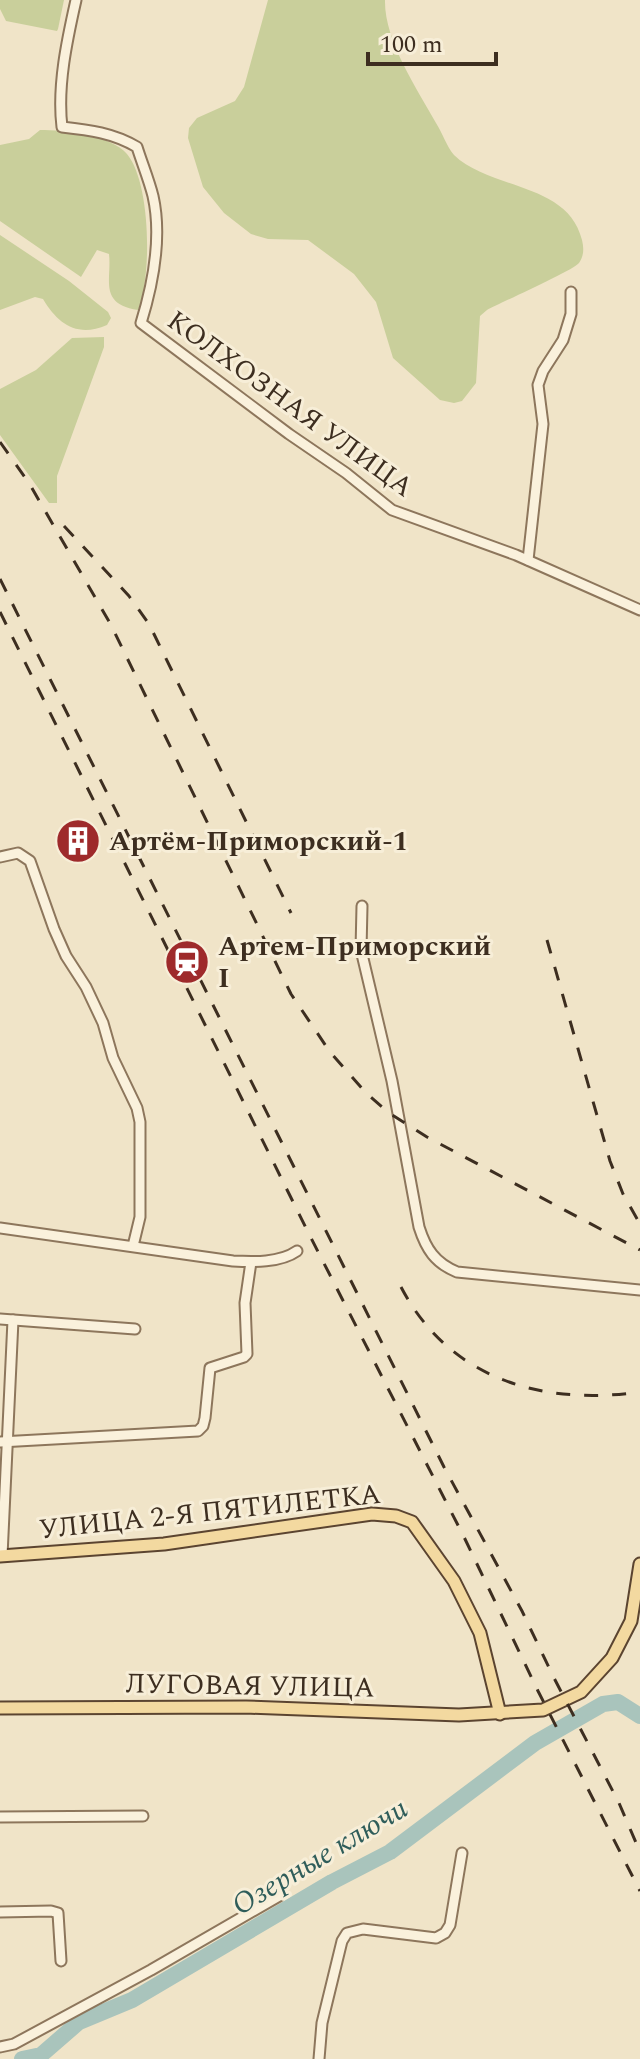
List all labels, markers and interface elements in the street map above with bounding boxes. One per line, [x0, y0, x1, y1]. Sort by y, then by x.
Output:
scale bar [368, 16, 496, 66]
text: 100 m [380, 27, 443, 63]
street label: КОЛХОЗНАЯ УЛИЦА [158, 300, 422, 508]
building icon: Артём-Приморский-1 [54, 817, 102, 865]
place label: Артём-Приморский-1 [109, 820, 408, 863]
place label: Артем-Приморский I [218, 925, 491, 1000]
station icon: Артем-Приморский I [163, 938, 211, 986]
street label: УЛИЦА 2-Я ПЯТИЛЕТКА [37, 1473, 383, 1551]
street label: ЛУГОВАЯ УЛИЦА [125, 1662, 375, 1710]
water label: Озерные ключи [223, 1786, 417, 1928]

